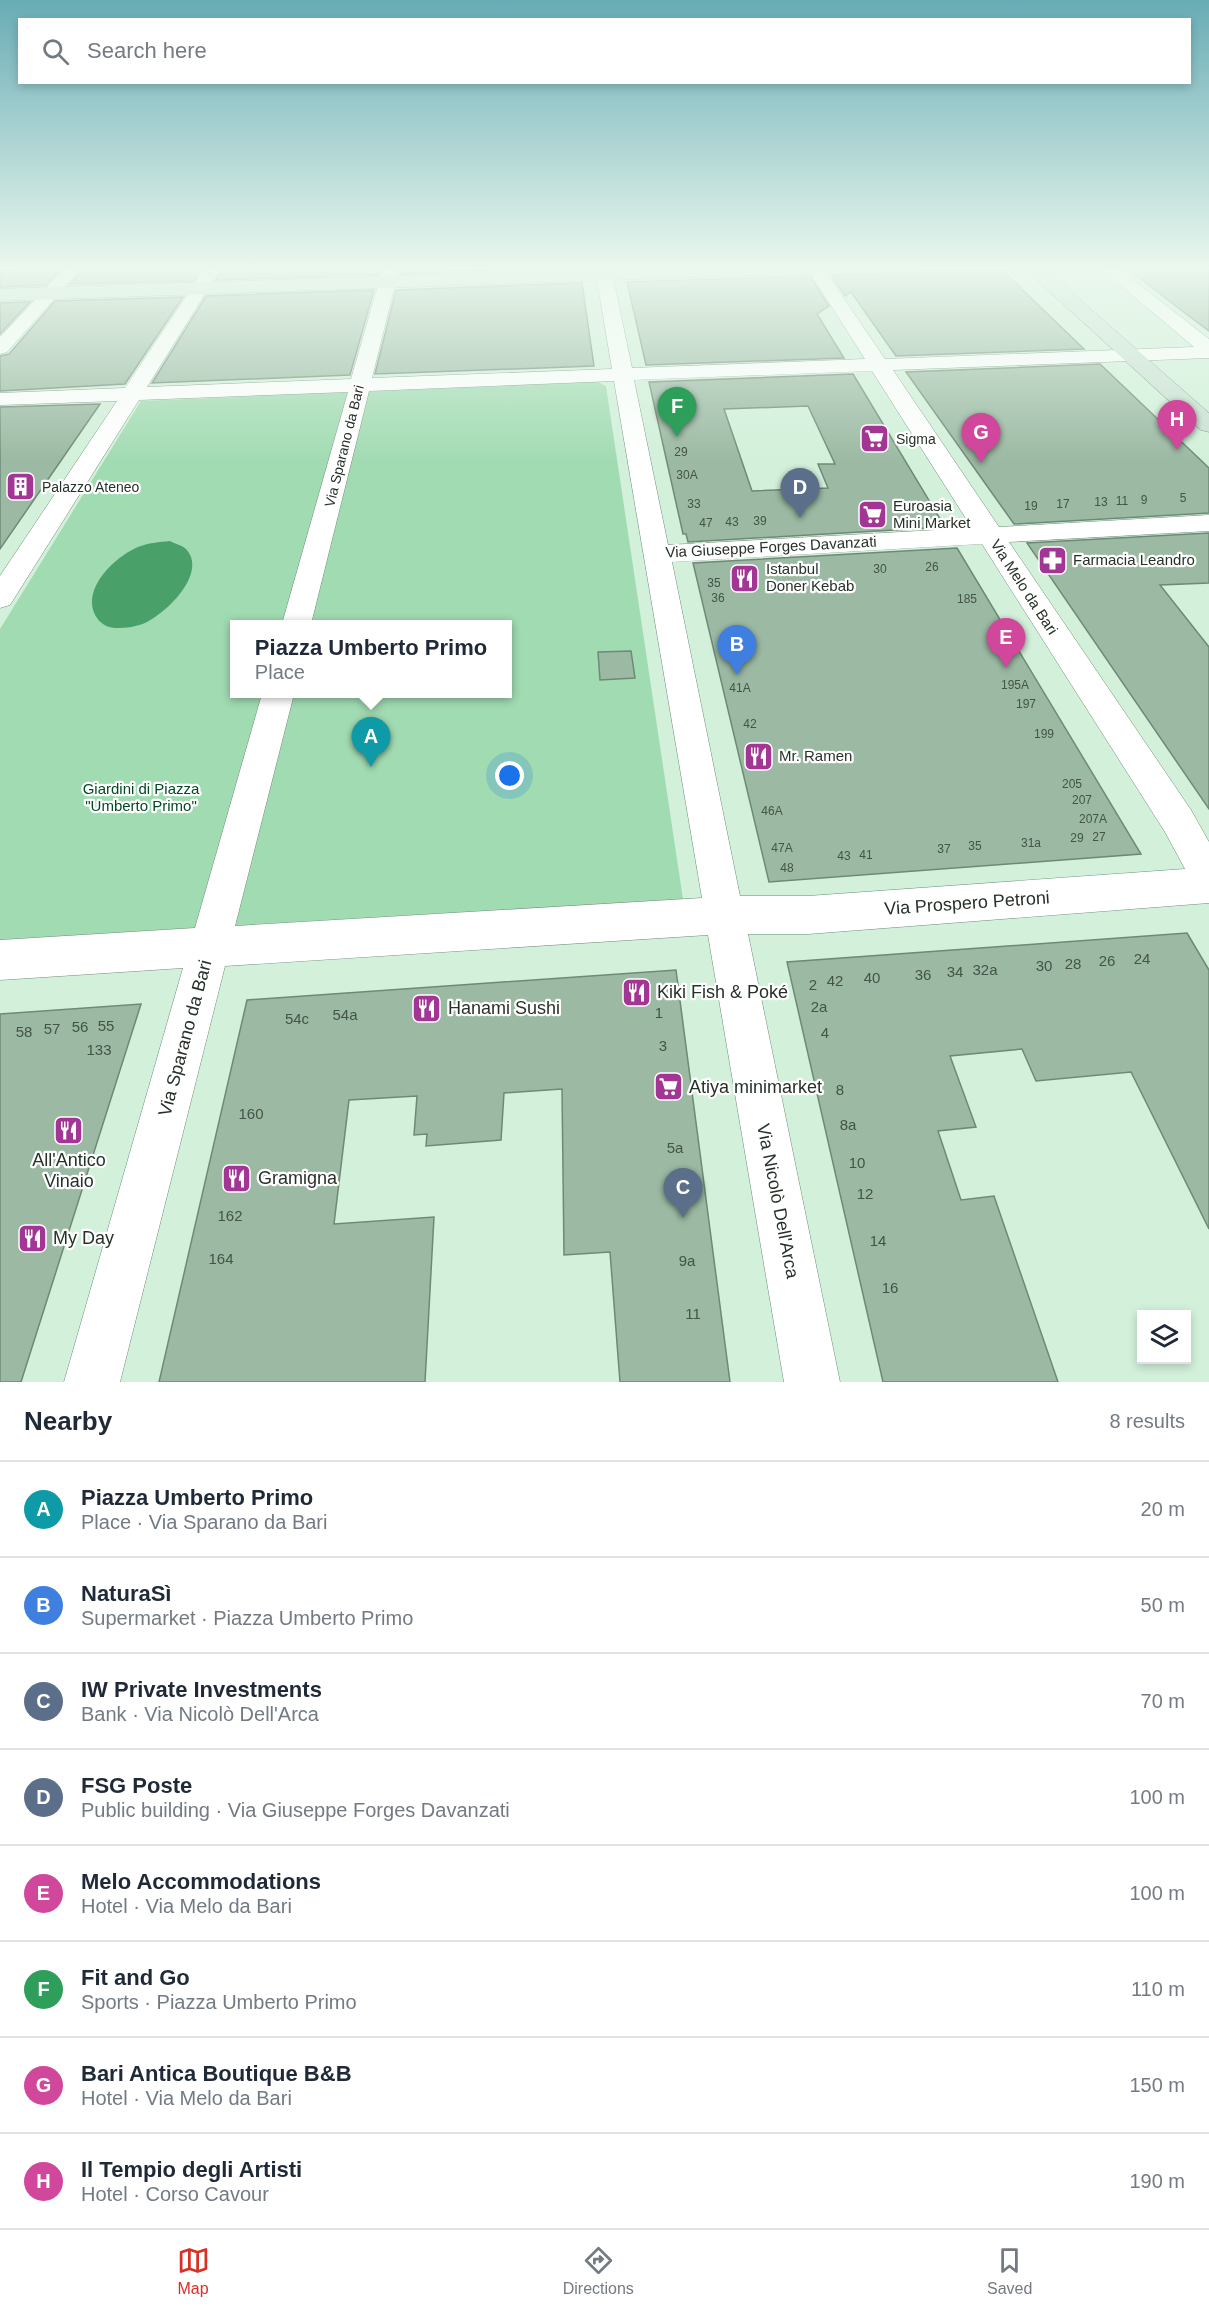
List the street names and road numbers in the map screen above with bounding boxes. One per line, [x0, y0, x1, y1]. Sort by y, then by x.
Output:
street label: Via Sparano da Bari [321, 383, 367, 509]
street label: Via Giuseppe Forges Davanzati [665, 532, 877, 561]
street label: Via Melo da Bari [987, 536, 1061, 637]
street label: Via Prospero Petroni [884, 887, 1050, 919]
street label: Via Sparano da Bari [155, 958, 215, 1118]
street label: Via Nicolò Dell'Arca [753, 1122, 803, 1281]

